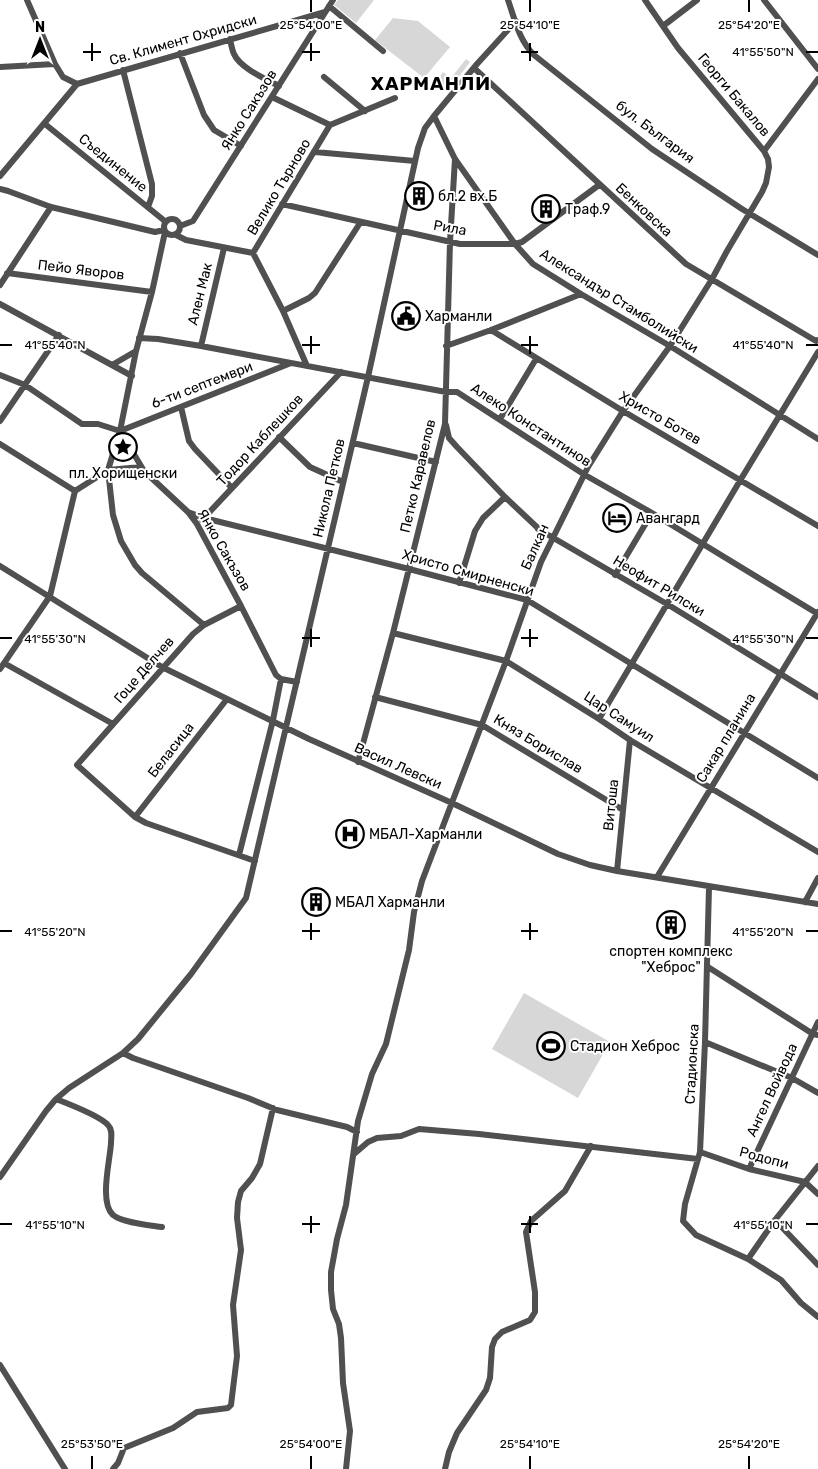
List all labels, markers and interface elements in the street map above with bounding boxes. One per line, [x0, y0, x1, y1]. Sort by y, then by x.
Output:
street label: Св. Климент Охридски [107, 11, 259, 69]
north arrow [15, 15, 65, 65]
text: 25°54'00"E [280, 18, 342, 32]
text: 25°54'10"E [500, 18, 560, 32]
text: 25°54'20"E [718, 18, 780, 32]
text: N [35, 19, 45, 36]
text: 41°55'50"N [732, 45, 794, 59]
street label: Георги Бакалов [694, 50, 774, 140]
street label: Янко Сакъзов [217, 66, 281, 154]
district label: ХАРМАНЛИ [371, 72, 491, 95]
street label: бул. България [612, 97, 698, 167]
street label: Съединение [75, 130, 151, 196]
street label: Велико Търново [244, 136, 314, 238]
street label: Бенковска [612, 179, 676, 241]
building icon: бл.2 вх.Б [404, 181, 434, 211]
place label: бл.2 вх.Б [438, 188, 497, 205]
building icon: Траф.9 [531, 194, 561, 224]
place label: Траф.9 [565, 201, 610, 218]
street label: Рила [432, 217, 468, 239]
street label: Александър Стамболийски [537, 245, 701, 357]
street label: Пейо Яворов [37, 256, 125, 284]
street label: Ален Мак [184, 261, 216, 327]
public building icon: Харманли [391, 301, 421, 331]
place label: Харманли [425, 308, 492, 325]
text: 41°55'40"N [24, 338, 86, 352]
text: 41°55'40"N [732, 338, 794, 352]
street label: 6-ти септември [149, 358, 255, 412]
street label: Алеко Константинов [468, 380, 595, 470]
street label: Христо Ботев [616, 388, 704, 448]
street label: Тодор Каблешков [213, 391, 307, 489]
street label: Петко Каравелов [397, 417, 439, 534]
place icon: пл. Хорищенски [108, 432, 138, 462]
street label: Никола Петков [309, 437, 349, 539]
place label: пл. Хорищенски [69, 465, 177, 482]
hotel icon: Авангард [602, 503, 632, 533]
street label: Янко Сакъзов [194, 506, 254, 594]
place label: Авангард [636, 510, 700, 527]
street label: Балкан [517, 521, 553, 573]
street label: Христо Смирненски [400, 546, 536, 600]
street label: Неофит Рилски [610, 552, 708, 620]
text: 41°55'30"N [24, 632, 86, 646]
text: 41°55'30"N [732, 632, 794, 646]
street label: Гоце Делчев [110, 633, 178, 707]
street label: Цар Самуил [581, 688, 657, 746]
street label: Сакар планина [693, 690, 759, 786]
street label: Княз Борислав [490, 711, 586, 777]
street label: Беласица [144, 719, 198, 781]
street label: Васил Левски [352, 739, 444, 793]
street label: Витоша [600, 778, 622, 832]
hospital icon: МБАЛ-Харманли [335, 819, 365, 849]
place label: МБАЛ-Харманли [369, 826, 482, 843]
building icon: МБАЛ Харманли [301, 887, 331, 917]
place label: МБАЛ Харманли [335, 894, 445, 911]
building icon: спортен комплекс "Хеброс" [656, 910, 686, 940]
text: 41°55'20"N [24, 925, 86, 939]
text: 41°55'20"N [732, 925, 794, 939]
place label: спортен комплекс "Хеброс" [609, 943, 733, 976]
street label: Стадионска [681, 1023, 703, 1105]
sports icon: Стадион Хеброс [536, 1031, 566, 1061]
place label: Стадион Хеброс [570, 1038, 680, 1055]
street label: Ангел Войвода [743, 1041, 801, 1139]
street label: Родопи [738, 1143, 790, 1173]
text: 41°55'10"N [25, 1218, 85, 1232]
text: 41°55'10"N [733, 1218, 793, 1232]
text: 25°53'50"E [61, 1437, 123, 1451]
text: 25°54'00"E [280, 1437, 342, 1451]
text: 25°54'10"E [500, 1437, 560, 1451]
text: 25°54'20"E [718, 1437, 780, 1451]

